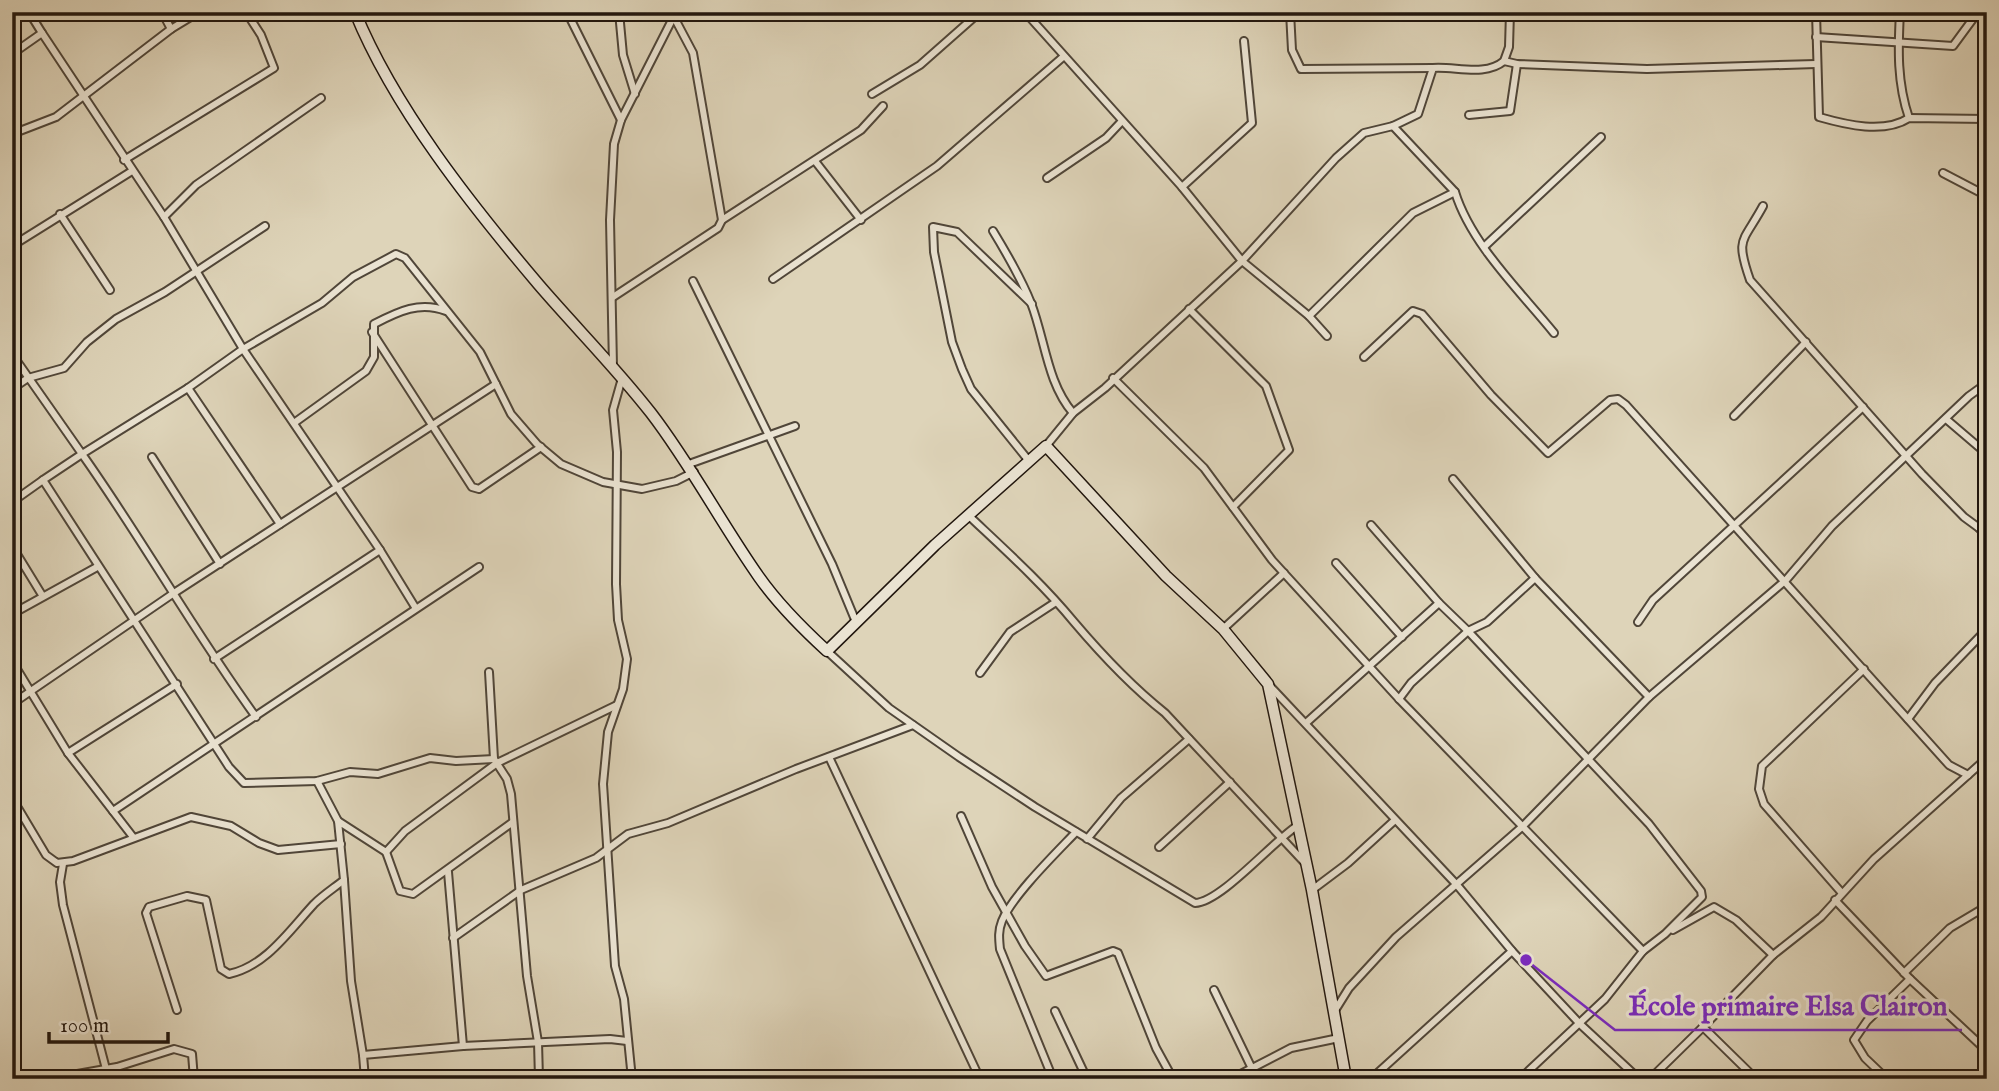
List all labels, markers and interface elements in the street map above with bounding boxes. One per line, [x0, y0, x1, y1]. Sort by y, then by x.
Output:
callout: École primaire Elsa Clairon [1615, 981, 1962, 1030]
text: École primaire Elsa Clairon [1629, 989, 1947, 1025]
scale bar [49, 1000, 168, 1044]
text: 100 m [60, 1013, 109, 1040]

